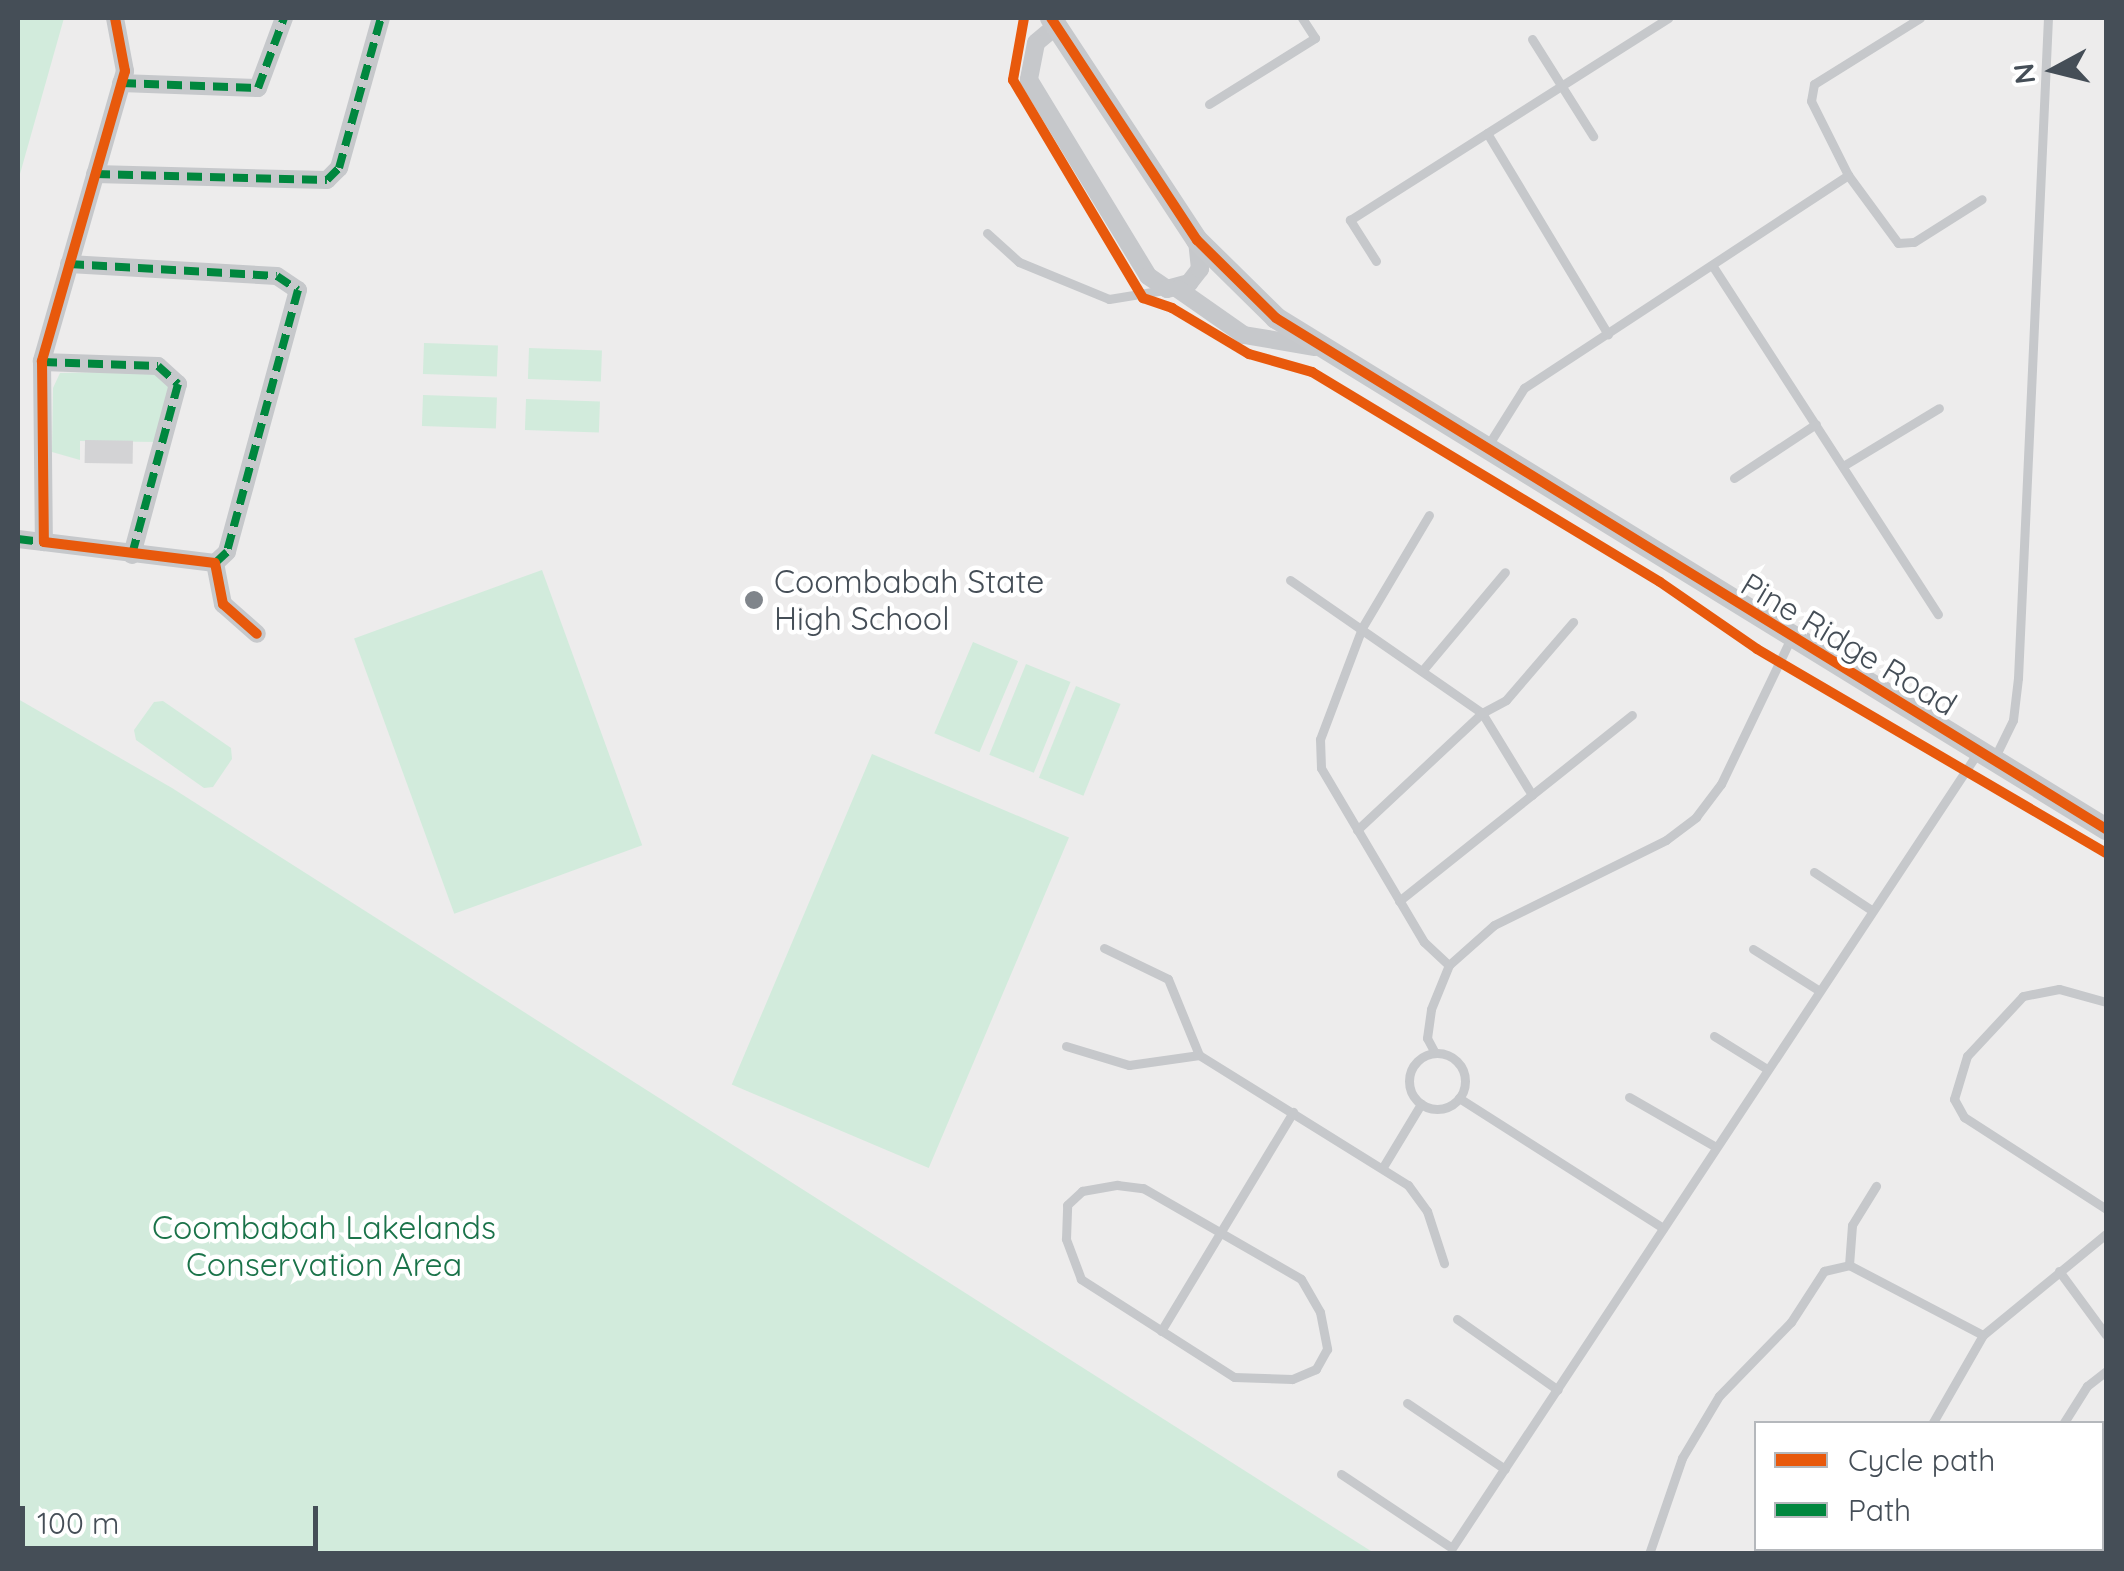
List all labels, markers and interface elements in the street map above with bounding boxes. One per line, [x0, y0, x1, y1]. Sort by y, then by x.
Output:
north arrow [2004, 20, 2104, 120]
text: N [2005, 61, 2042, 86]
place label: Coombabah State High School [774, 563, 1044, 638]
street label: Pine Ridge Road [1734, 565, 1964, 723]
marker: Coombabah State High School [743, 589, 765, 611]
park label: Coombabah Lakelands Conservation Area [152, 1209, 496, 1284]
legend [1754, 1421, 2104, 1551]
text: Cycle path [1848, 1441, 1995, 1479]
scale bar [25, 1486, 322, 1548]
text: Path [1848, 1491, 1911, 1529]
text: 100 m [37, 1504, 119, 1542]

